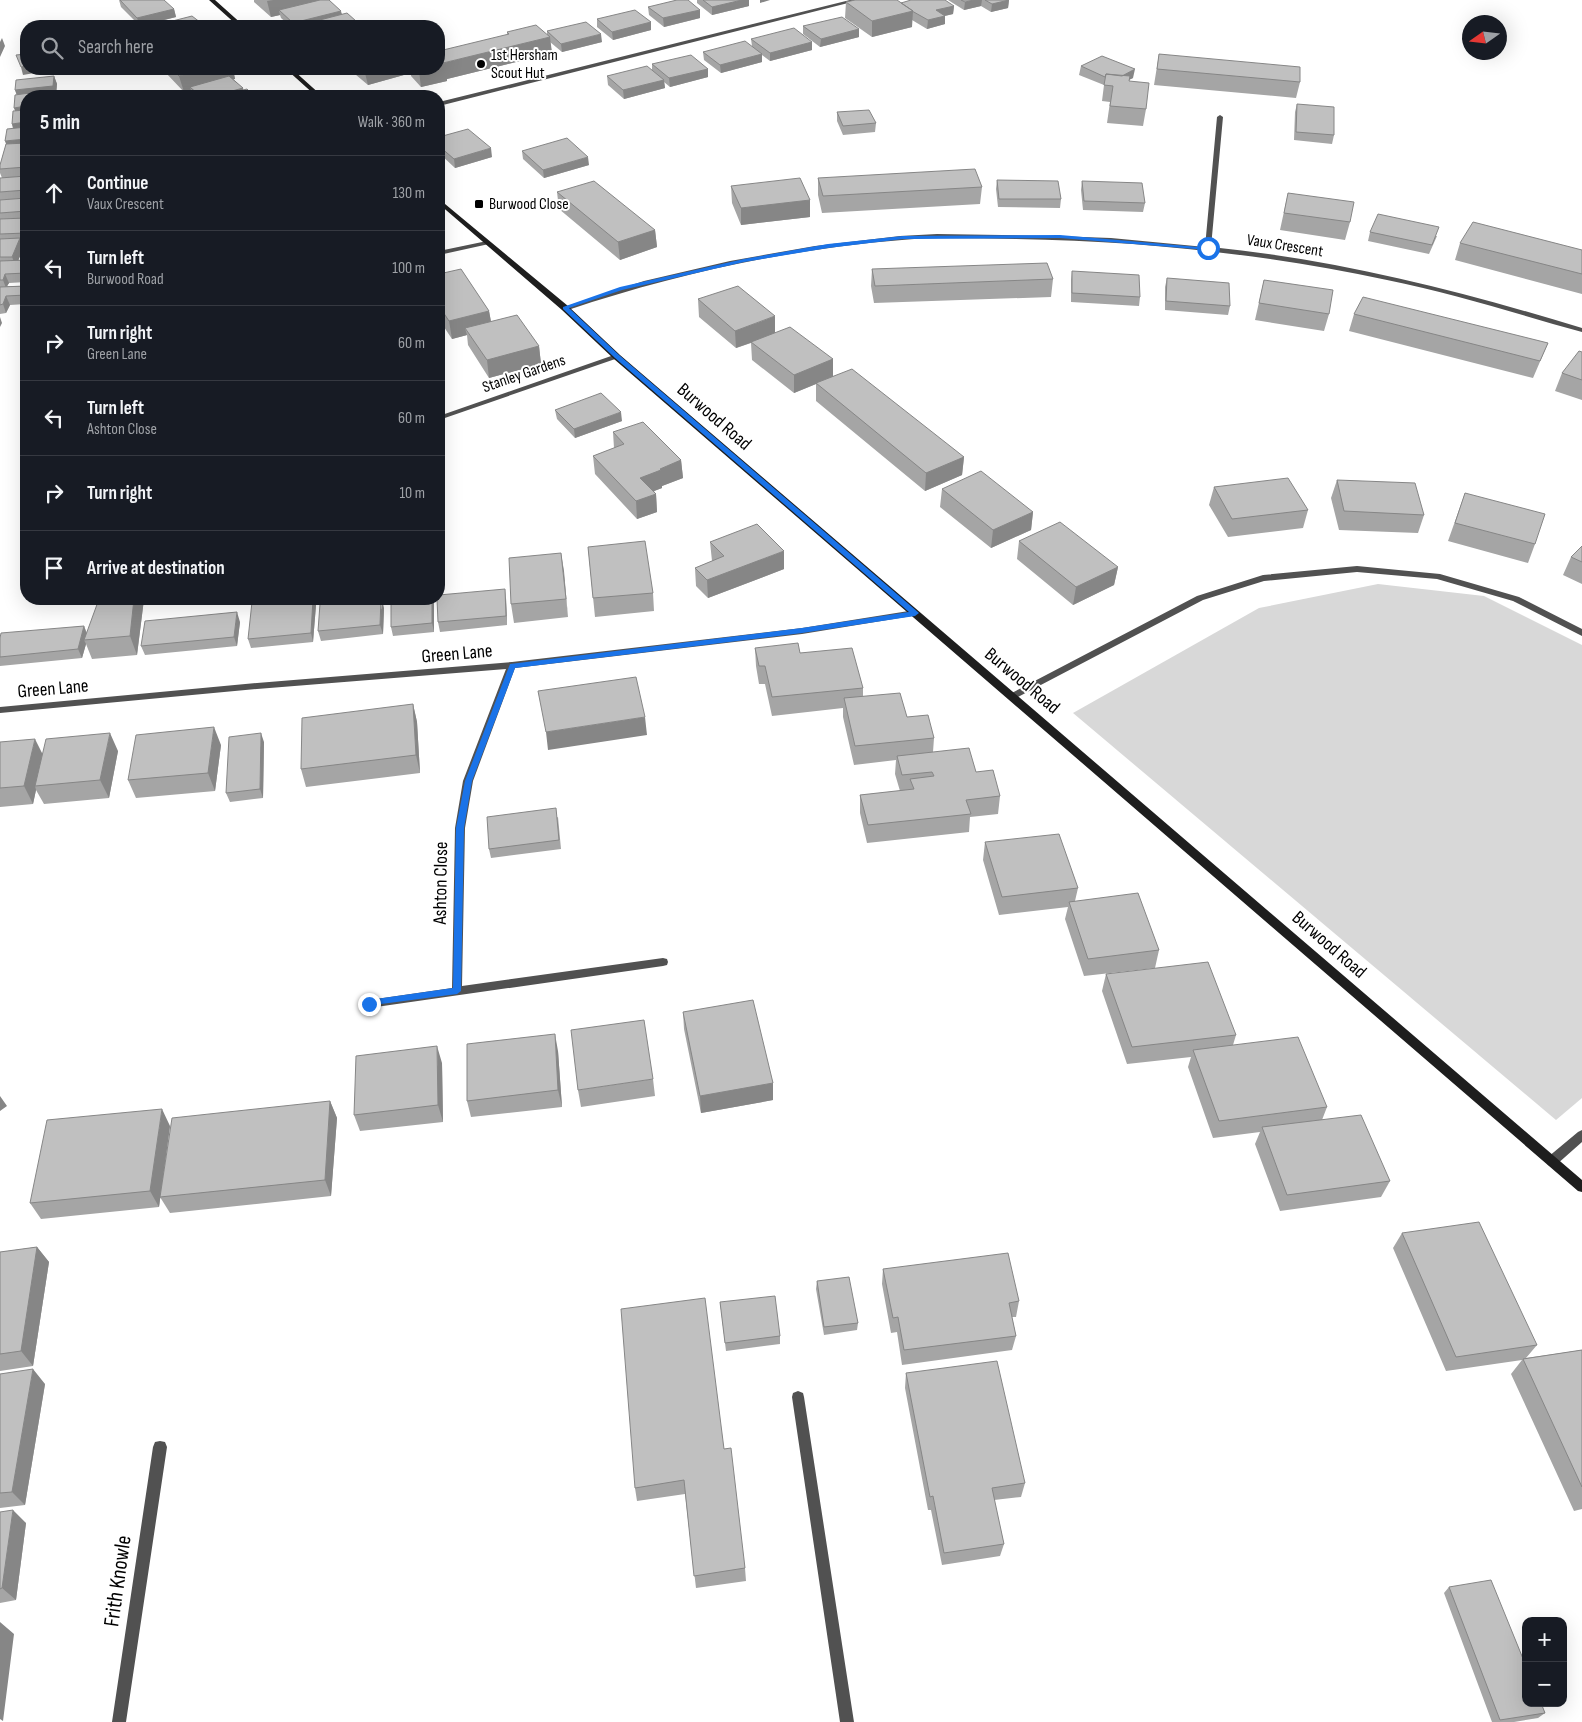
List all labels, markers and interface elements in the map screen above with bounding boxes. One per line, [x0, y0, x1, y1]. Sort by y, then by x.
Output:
north arrow [1462, 15, 1507, 60]
search box [20, 20, 445, 75]
icon: search [38, 34, 66, 62]
text: Search here [78, 36, 154, 59]
place label: 1st Hersham Scout Hut [491, 46, 558, 83]
marker: 1st Hersham Scout Hut [475, 58, 487, 70]
text: 5 min [40, 110, 80, 135]
text: Walk · 360 m [358, 113, 425, 132]
text: Continue [87, 172, 148, 195]
icon: ahead [40, 179, 68, 207]
text: 130 m [393, 184, 425, 203]
text: Vaux Crescent [87, 195, 164, 214]
place label: Burwood Close [489, 195, 569, 214]
marker: Burwood Close [473, 198, 485, 210]
street label: Vaux Crescent [1246, 231, 1325, 261]
route start [1197, 237, 1220, 260]
text: Turn left [87, 247, 144, 270]
icon: left [40, 254, 68, 282]
text: 100 m [392, 259, 425, 278]
text: Burwood Road [87, 270, 164, 289]
text: Turn right [87, 322, 152, 345]
icon: right [40, 329, 68, 357]
text: 60 m [398, 334, 425, 353]
text: Green Lane [87, 345, 147, 364]
street label: Stanley Gardens [480, 351, 568, 397]
street label: Burwood Road [672, 378, 756, 456]
text: Turn left [87, 397, 144, 420]
icon: left [40, 404, 68, 432]
text: 60 m [398, 409, 425, 428]
text: Ashton Close [87, 420, 157, 439]
icon: right [40, 479, 68, 507]
text: Turn right [87, 482, 152, 505]
text: 10 m [399, 484, 425, 503]
icon: arrive [40, 554, 68, 582]
text: Arrive at destination [87, 557, 225, 580]
street label: Green Lane [421, 639, 493, 669]
street label: Burwood Road [980, 643, 1064, 719]
street label: Green Lane [17, 674, 89, 704]
street label: Ashton Close [429, 841, 453, 926]
street label: Burwood Road [1287, 906, 1371, 984]
route end [358, 993, 381, 1016]
street label: Frith Knowle [98, 1534, 138, 1628]
map controls [1522, 1617, 1567, 1707]
button: + [1522, 1617, 1567, 1662]
button: − [1522, 1662, 1567, 1707]

